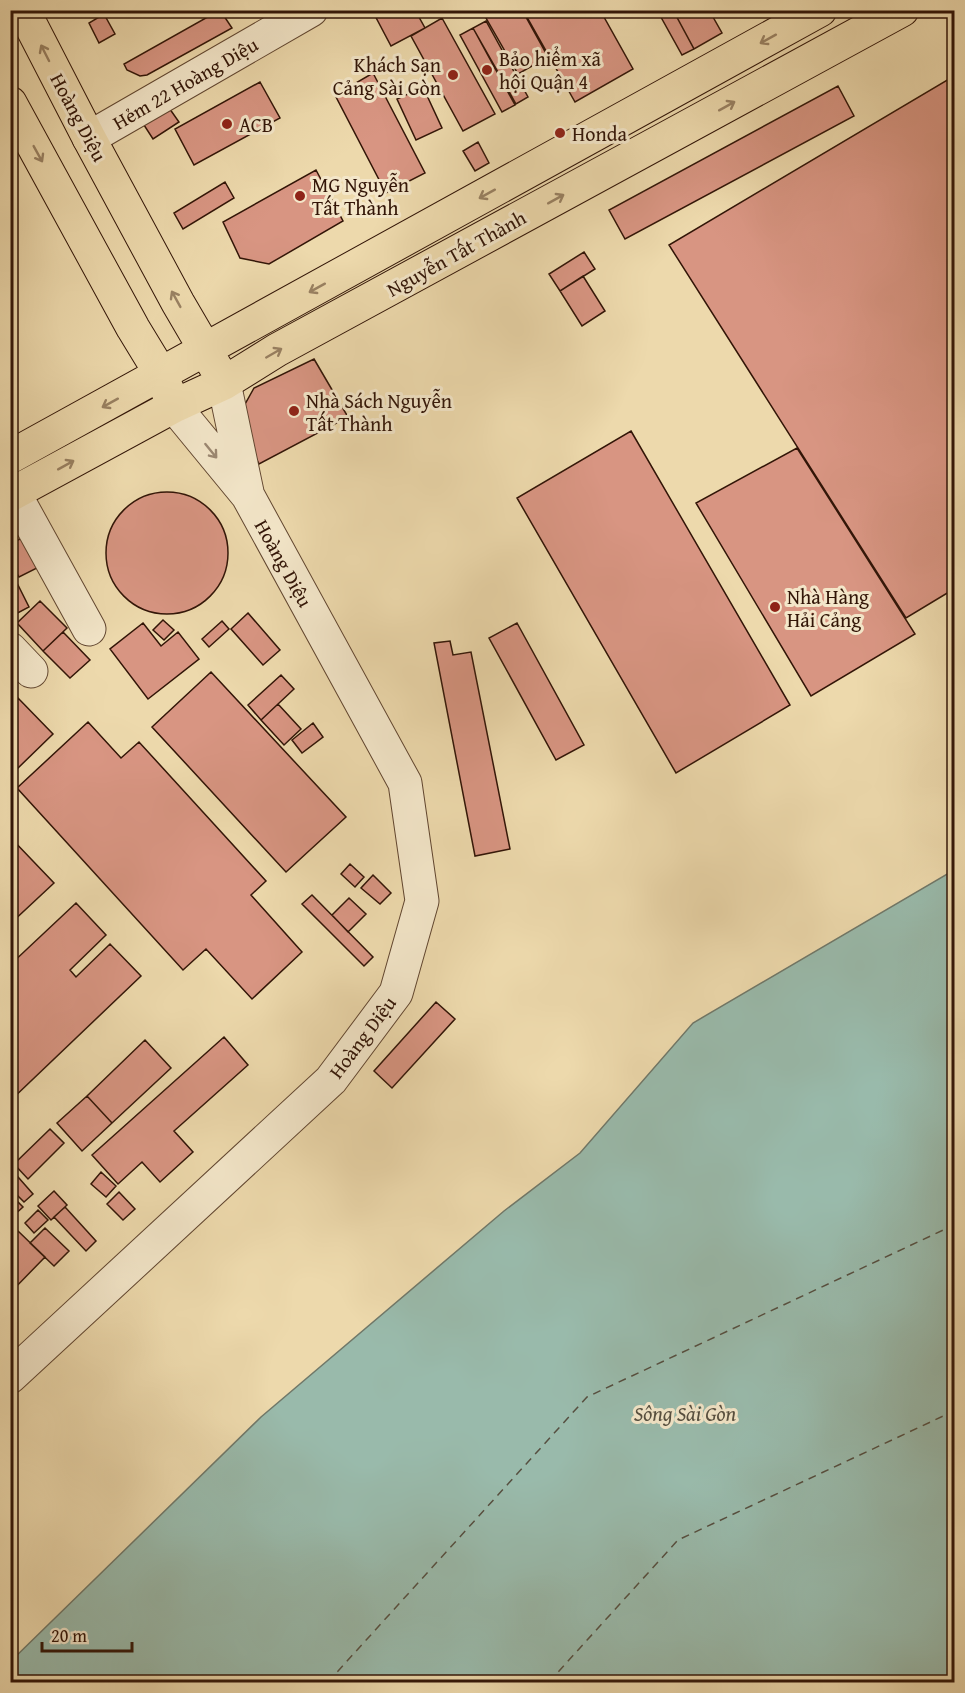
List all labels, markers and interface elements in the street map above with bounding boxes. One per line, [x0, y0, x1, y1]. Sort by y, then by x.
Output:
street label: Hẻm 22 Hoàng Diệu [107, 29, 263, 136]
one-way arrow [760, 34, 778, 45]
place label: Bảo hiểm xã hội Quận 4 [499, 44, 602, 96]
one-way arrow [39, 45, 51, 62]
place label: Khách Sạn Cảng Sài Gòn [333, 50, 441, 102]
marker: Bảo hiểm xã hội Quận 4 [480, 63, 494, 77]
street label: Hoàng Diệu [44, 68, 115, 167]
marker: Khách Sạn Cảng Sài Gòn [446, 68, 460, 82]
one-way arrow [718, 100, 735, 112]
place label: ACB [239, 110, 273, 139]
marker: ACB [220, 117, 234, 131]
place label: Honda [572, 119, 627, 148]
marker: Honda [553, 126, 567, 140]
one-way arrow [33, 146, 45, 163]
place label: MG Nguyễn Tất Thành [312, 170, 409, 222]
marker: MG Nguyễn Tất Thành [293, 189, 307, 203]
one-way arrow [479, 189, 497, 200]
one-way arrow [546, 193, 564, 204]
street label: Nguyễn Tất Thành [381, 203, 531, 303]
one-way arrow [309, 282, 326, 294]
one-way arrow [170, 291, 182, 308]
one-way arrow [265, 346, 282, 358]
place label: Nhà Sách Nguyễn Tất Thành [306, 386, 452, 438]
one-way arrow [102, 397, 119, 409]
marker: Nhà Sách Nguyễn Tất Thành [287, 404, 301, 418]
one-way arrow [205, 443, 218, 459]
one-way arrow [57, 459, 74, 471]
street label: Hoàng Diệu [248, 514, 320, 612]
place label: Nhà Hàng Hải Cảng [787, 582, 869, 634]
marker: Nhà Hàng Hải Cảng [768, 600, 782, 614]
street label: Hoàng Diệu [321, 990, 403, 1084]
water label: Sông Sài Gòn [634, 1398, 737, 1429]
scale bar [42, 1615, 132, 1653]
text: 20 m [51, 1622, 87, 1649]

